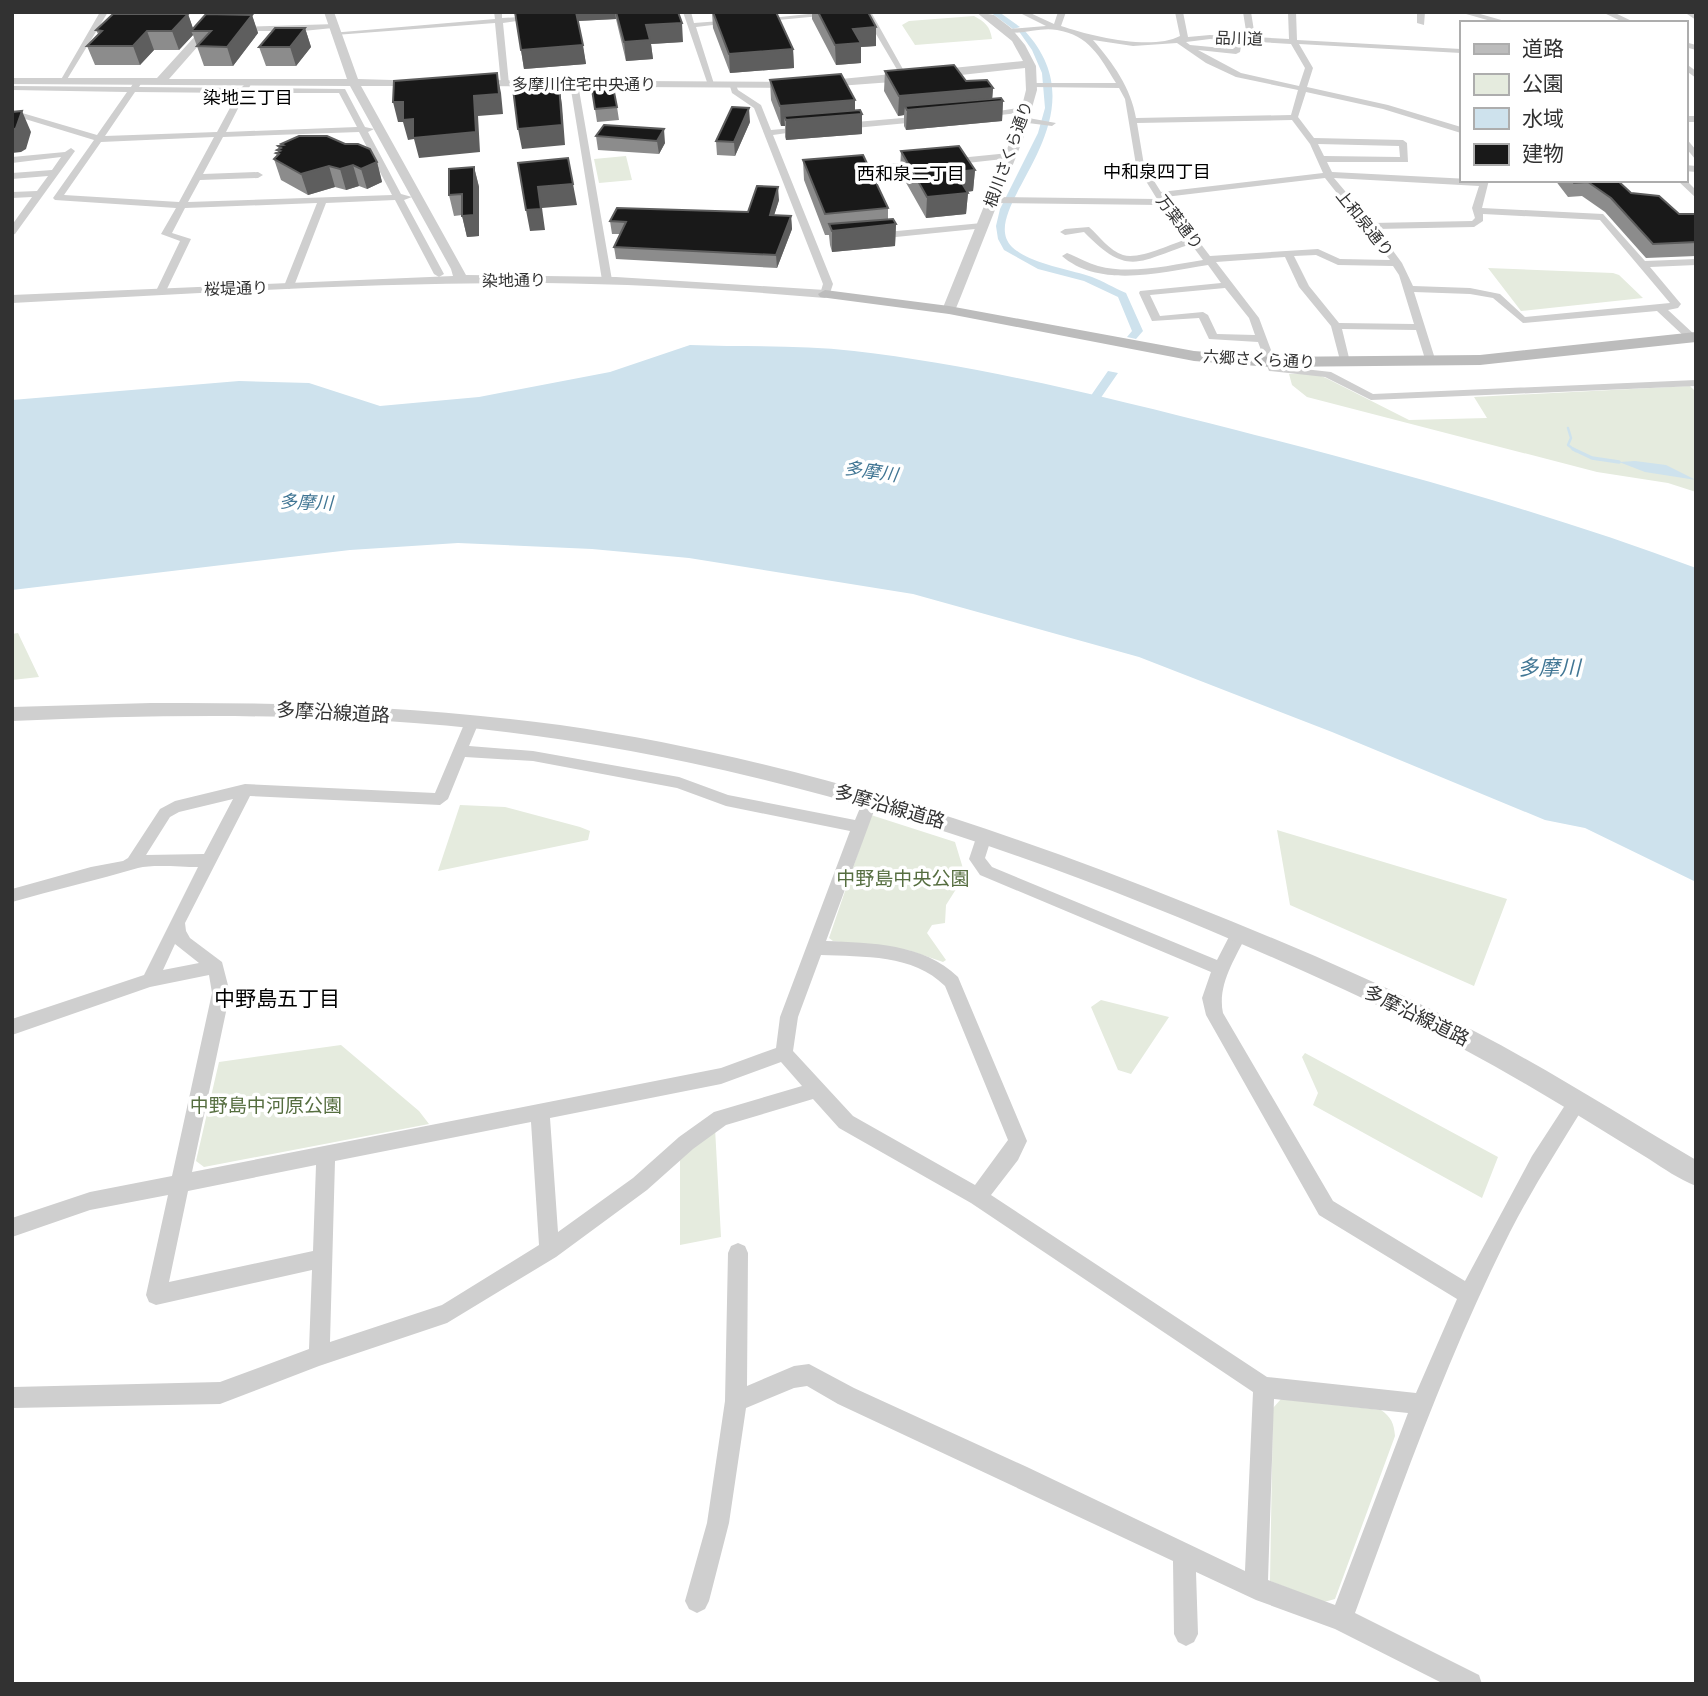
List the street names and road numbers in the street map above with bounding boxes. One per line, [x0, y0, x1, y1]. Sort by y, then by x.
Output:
street label: 品川道 [1215, 27, 1263, 49]
street label: 多摩川住宅中央通り [512, 74, 656, 94]
street label: 根川さくら通り [979, 98, 1037, 210]
street label: 上和泉通り [1332, 186, 1398, 260]
street label: 万葉通り [1152, 191, 1208, 253]
street label: 染地通り [482, 269, 546, 291]
street label: 桜堤通り [204, 277, 268, 299]
street label: 六郷さくら通り [1203, 346, 1315, 372]
street label: 多摩沿線道路 [275, 697, 391, 727]
street label: 多摩沿線道路 [832, 779, 948, 833]
street label: 多摩沿線道路 [1361, 979, 1473, 1051]

